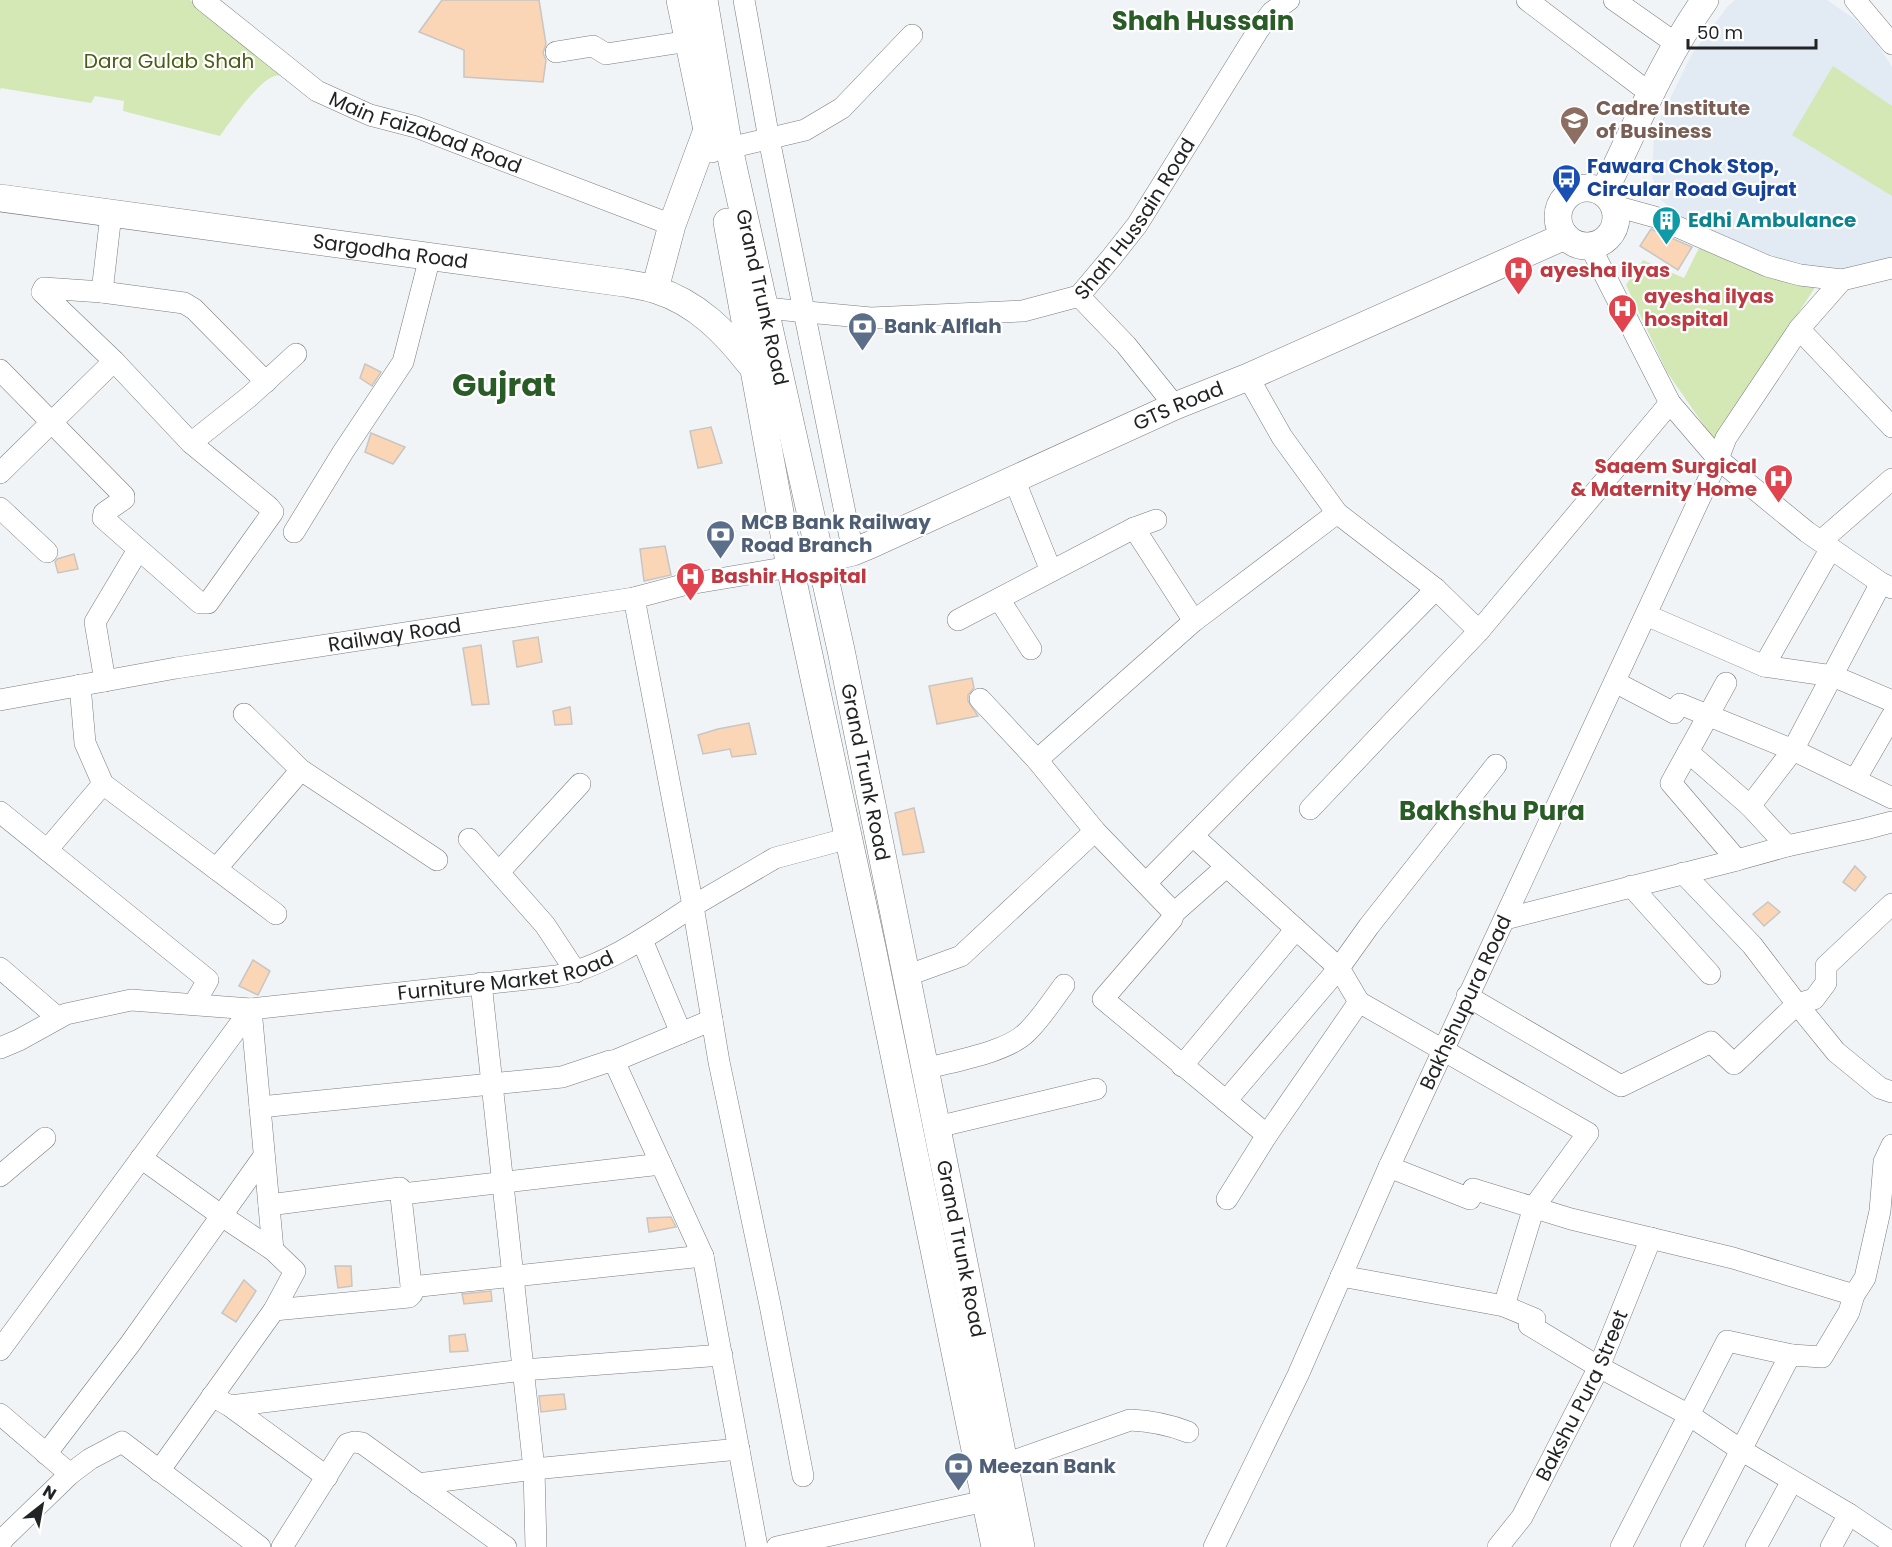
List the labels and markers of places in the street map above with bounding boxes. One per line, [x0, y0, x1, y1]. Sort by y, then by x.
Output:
place label: Cadre Institute of Business [1596, 94, 1750, 145]
school or university icon: Cadre Institute of Business [1559, 104, 1591, 146]
place label: Fawara Chok Stop, Circular Road Gujrat [1587, 152, 1797, 203]
bus stop icon: Fawara Chok Stop, Circular Road Gujrat [1550, 162, 1582, 204]
building icon: Edhi Ambulance [1651, 204, 1683, 246]
place label: Edhi Ambulance [1688, 206, 1856, 234]
hospital icon: ayesha ilyas [1503, 254, 1535, 296]
place label: ayesha ilyas [1540, 256, 1670, 284]
place label: ayesha ilyas hospital [1644, 282, 1774, 333]
hospital icon: ayesha ilyas hospital [1607, 292, 1639, 334]
bank icon: Bank Alflah [847, 310, 879, 352]
place label: Bank Alflah [884, 312, 1002, 340]
place label: Saaem Surgical & Maternity Home [1571, 452, 1757, 503]
hospital icon: Saaem Surgical & Maternity Home [1762, 462, 1794, 504]
place label: MCB Bank Railway Road Branch [741, 508, 931, 559]
bank icon: MCB Bank Railway Road Branch [704, 518, 736, 560]
hospital icon: Bashir Hospital [674, 560, 706, 602]
place label: Bashir Hospital [711, 562, 867, 590]
bank icon: Meezan Bank [942, 1450, 974, 1492]
place label: Meezan Bank [979, 1452, 1116, 1480]

